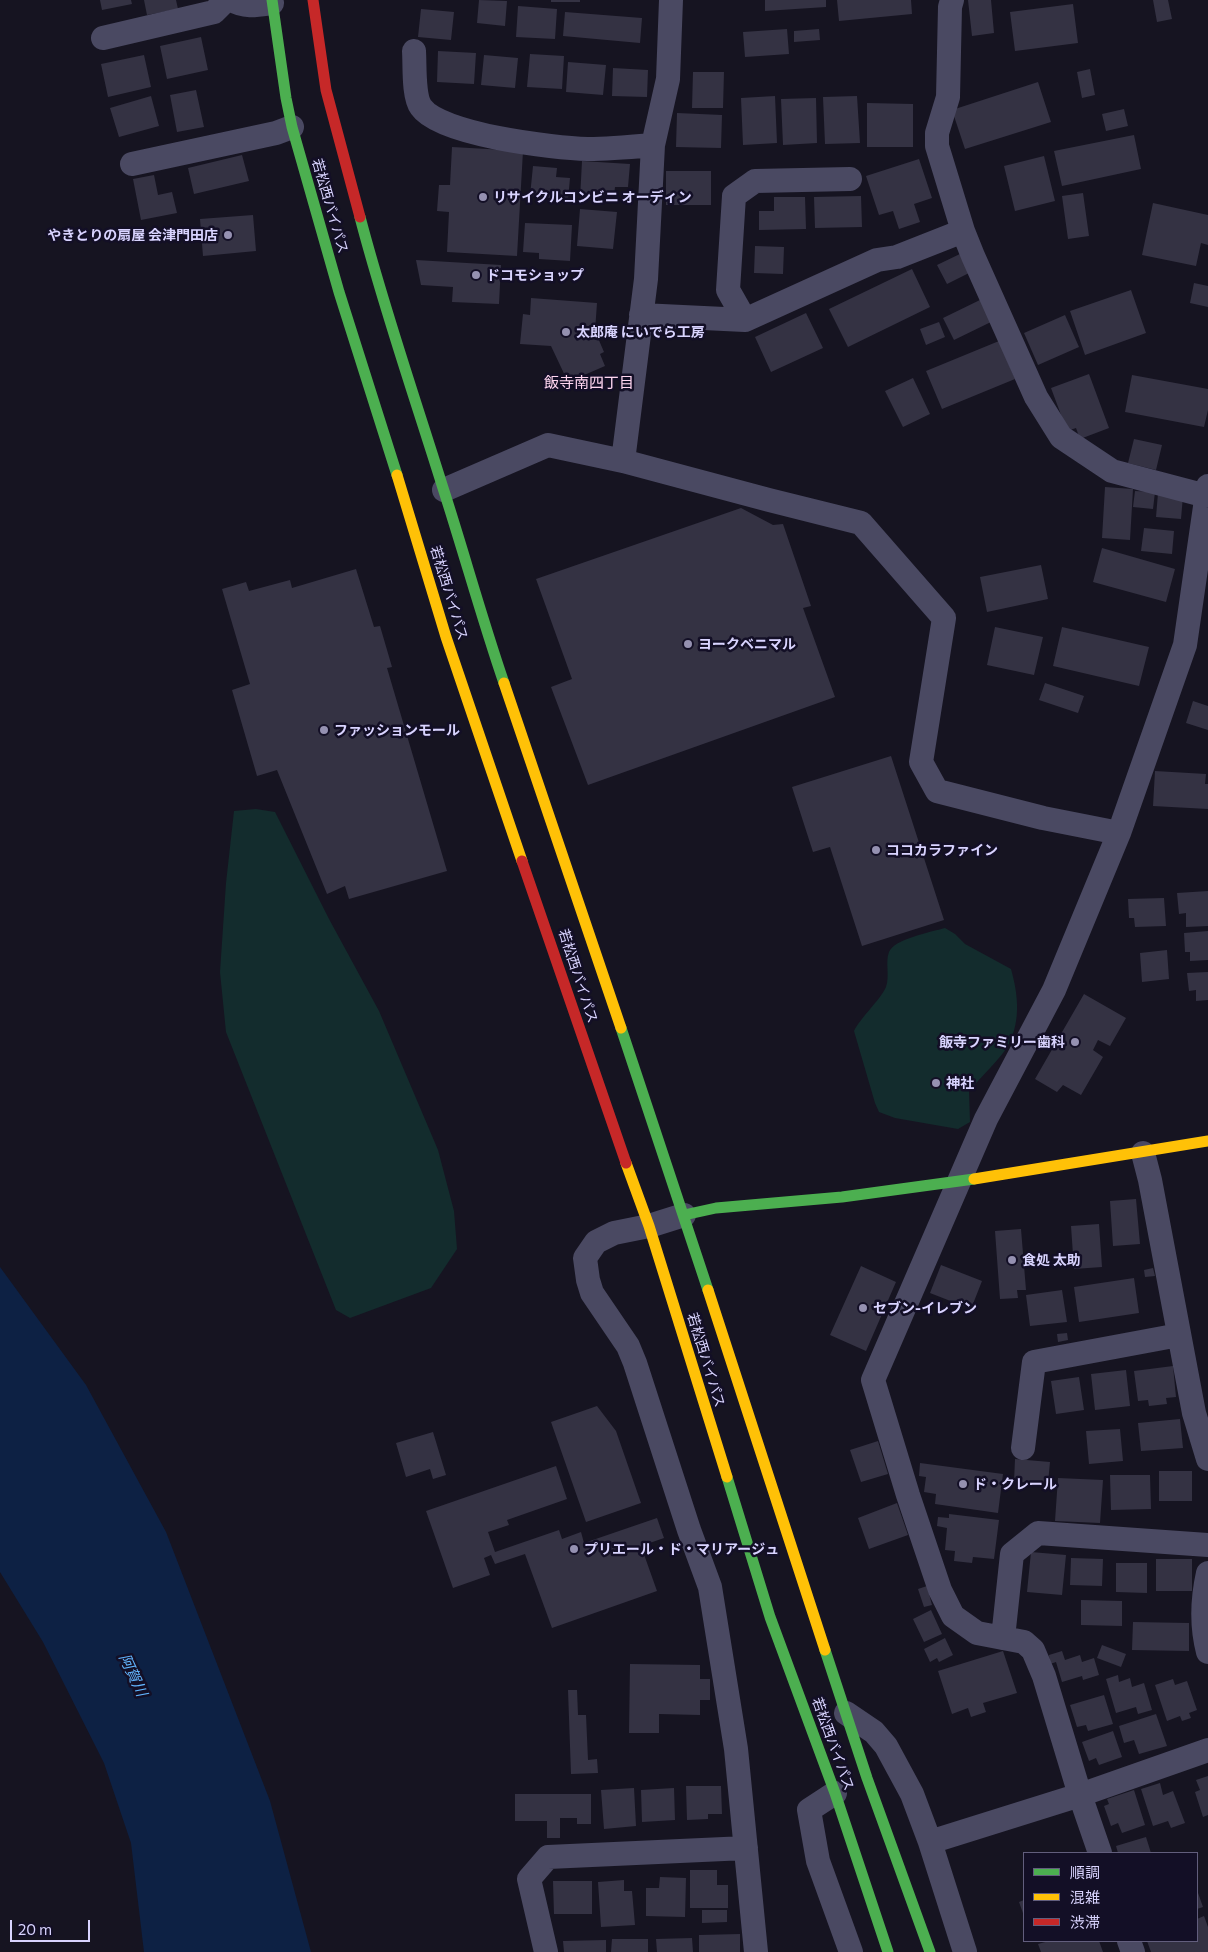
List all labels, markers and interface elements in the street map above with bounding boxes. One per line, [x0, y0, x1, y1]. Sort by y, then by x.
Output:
street label: 若松西バイパス [308, 157, 352, 255]
place label: リサイクルコンビニ オーディン [493, 189, 692, 205]
marker: リサイクルコンビニ オーディン [477, 191, 489, 203]
place label: やきとりの扇屋 会津門田店 [47, 227, 218, 243]
marker: やきとりの扇屋 会津門田店 [222, 229, 234, 241]
place label: ドコモショップ [486, 267, 584, 283]
marker: ドコモショップ [470, 269, 482, 281]
place label: 太郎庵 にいでら工房 [576, 324, 705, 340]
marker: 太郎庵 にいでら工房 [560, 326, 572, 338]
district label: 飯寺南四丁目 [544, 374, 634, 392]
street label: 若松西バイパス [427, 544, 471, 642]
place label: ヨークベニマル [698, 636, 796, 652]
marker: ヨークベニマル [682, 638, 694, 650]
place label: ファッションモール [334, 722, 460, 738]
marker: ファッションモール [318, 724, 330, 736]
place label: ココカラファイン [886, 842, 998, 858]
marker: ココカラファイン [870, 844, 882, 856]
street label: 若松西バイパス [555, 927, 601, 1025]
place label: 飯寺ファミリー歯科 [939, 1034, 1065, 1050]
marker: 飯寺ファミリー歯科 [1069, 1036, 1081, 1048]
place label: 神社 [946, 1075, 974, 1091]
marker: 神社 [930, 1077, 942, 1089]
place label: 食処 太助 [1022, 1252, 1081, 1268]
marker: 食処 太助 [1006, 1254, 1018, 1266]
place label: セブン-イレブン [873, 1300, 977, 1316]
marker: セブン-イレブン [857, 1302, 869, 1314]
street label: 若松西バイパス [684, 1311, 728, 1409]
place label: ド・クレール [973, 1476, 1057, 1492]
marker: ド・クレール [957, 1478, 969, 1490]
place label: プリエール・ド・マリアージュ [584, 1541, 779, 1557]
marker: プリエール・ド・マリアージュ [568, 1543, 580, 1555]
water label: 阿賀川 [115, 1651, 151, 1699]
street label: 若松西バイパス [808, 1695, 858, 1793]
legend [1023, 1852, 1198, 1942]
text: 順調 [1070, 1863, 1100, 1881]
text: 混雑 [1070, 1888, 1100, 1906]
scale bar [12, 1910, 92, 1942]
text: 渋滞 [1070, 1913, 1100, 1931]
text: 20 m [18, 1920, 52, 1938]

